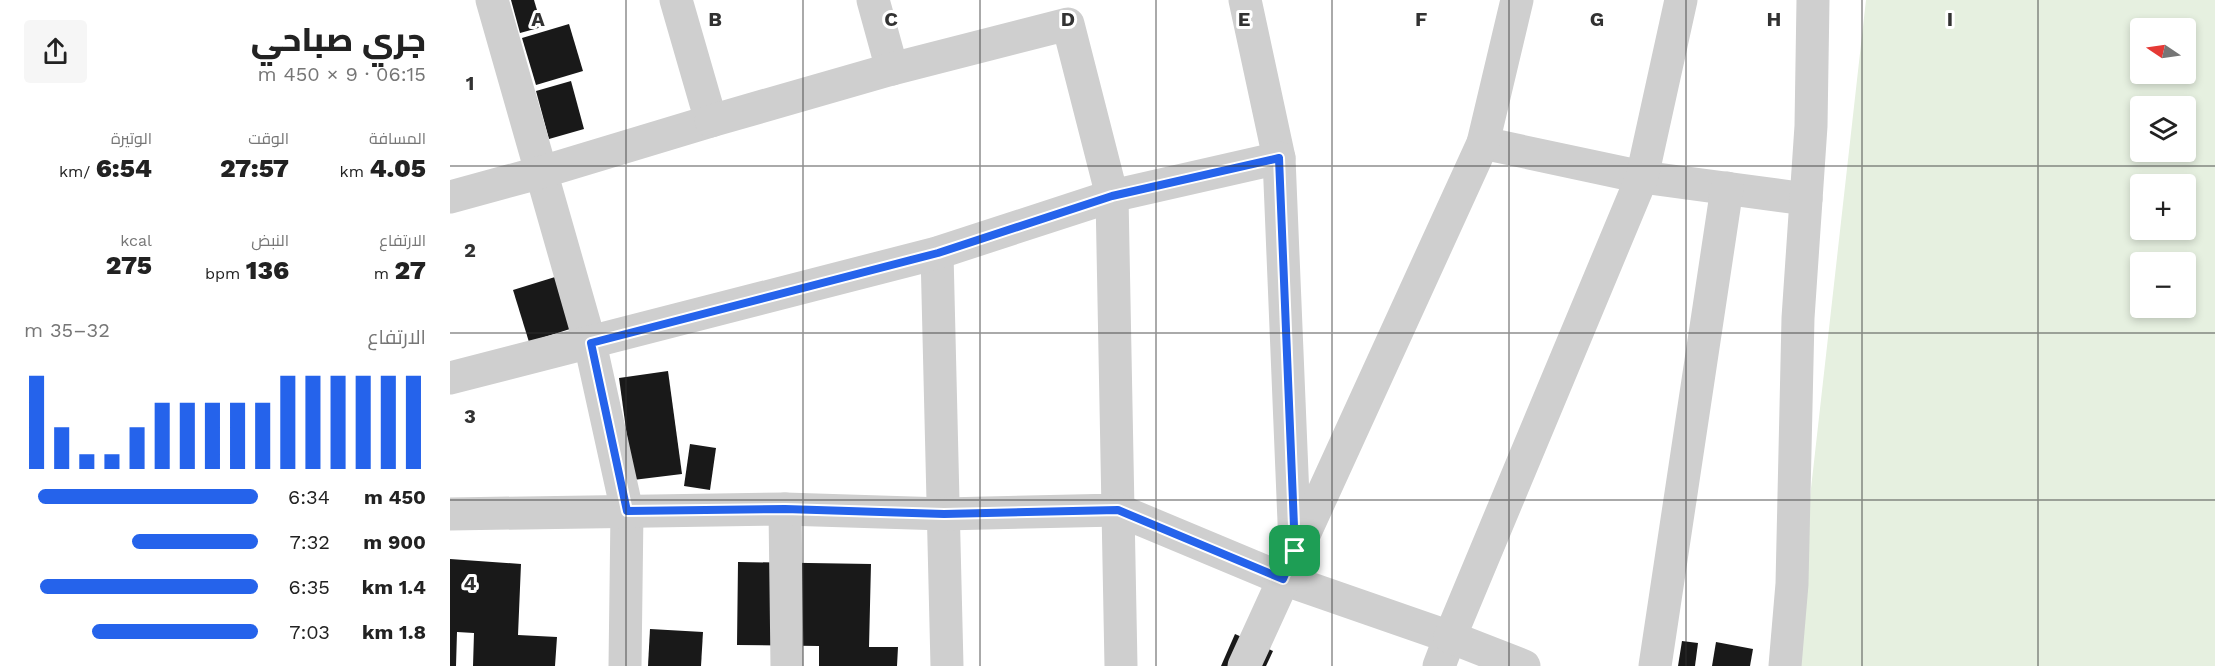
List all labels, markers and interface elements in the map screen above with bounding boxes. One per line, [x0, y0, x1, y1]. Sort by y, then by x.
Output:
text: A [531, 7, 545, 31]
text: B [708, 7, 722, 31]
text: C [884, 7, 898, 31]
text: D [1061, 7, 1075, 31]
text: E [1238, 7, 1250, 31]
text: F [1415, 7, 1427, 31]
text: G [1590, 7, 1604, 31]
text: H [1767, 7, 1781, 31]
text: I [1947, 7, 1953, 31]
north arrow [2130, 18, 2196, 84]
map controls [2130, 18, 2196, 318]
button: share [24, 20, 87, 83]
text: جري صباحي [251, 20, 426, 59]
text: 06:15 · 9 × 450 m [258, 62, 426, 86]
text: 1 [466, 71, 474, 95]
button: layers [2130, 96, 2196, 162]
text: الوتيرة [111, 129, 152, 148]
text: الوقت [248, 129, 289, 148]
text: المسافة [369, 129, 426, 148]
text: 6:54 [96, 153, 152, 183]
text: 27:57 [220, 153, 289, 183]
text: 4.05 [369, 153, 426, 183]
text: /km [59, 162, 96, 181]
text: km [340, 162, 369, 181]
button: + [2130, 174, 2196, 240]
text: kcal [120, 231, 152, 250]
text: النبض [251, 231, 289, 250]
text: الارتفاع [379, 231, 426, 250]
text: 2 [464, 238, 476, 262]
text: 275 [106, 250, 152, 280]
button: − [2130, 252, 2196, 318]
text: 136 [246, 255, 289, 285]
text: 27 [395, 255, 426, 285]
text: bpm [205, 264, 246, 283]
text: m [374, 264, 395, 283]
text: 32–35 m [24, 318, 110, 342]
text: الارتفاع [367, 325, 426, 349]
text: 3 [464, 404, 476, 428]
text: 6:34 [288, 485, 330, 509]
text: 450 m [364, 485, 426, 509]
pin [1269, 525, 1320, 576]
text: 7:32 [290, 530, 330, 554]
text: 900 m [363, 530, 426, 554]
icon: arrive [1278, 534, 1311, 567]
text: 4 [464, 571, 477, 595]
text: 6:35 [289, 575, 330, 599]
text: 1.4 km [362, 575, 426, 599]
text: 7:03 [289, 620, 330, 644]
text: 1.8 km [362, 620, 426, 644]

